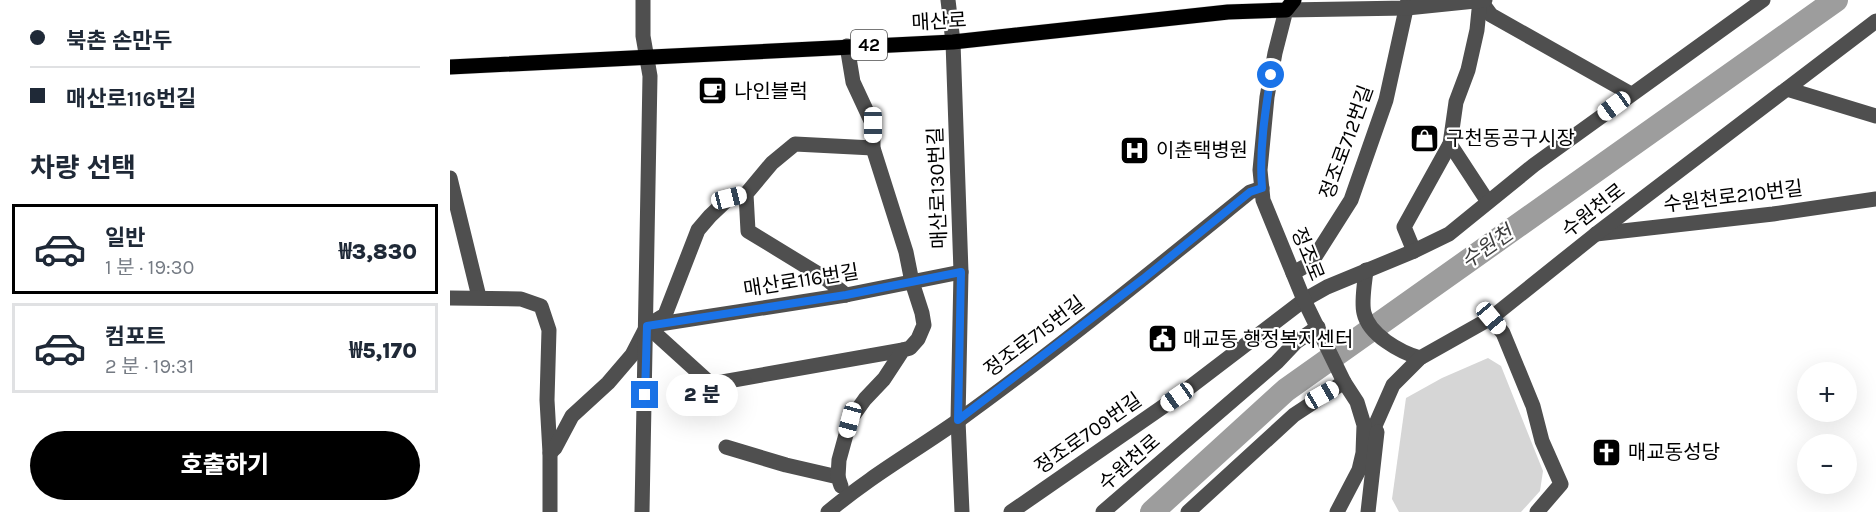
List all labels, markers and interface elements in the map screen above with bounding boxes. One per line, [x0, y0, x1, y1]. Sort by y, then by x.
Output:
street label: 매산로 [911, 9, 967, 34]
text: 북촌 손만두 [66, 28, 173, 54]
road number: 42 [851, 30, 887, 60]
route start [1257, 61, 1284, 88]
cafe icon: 나인블럭 [697, 75, 729, 107]
place label: 나인블럭 [734, 80, 808, 103]
street label: 정조로712번길 [1315, 82, 1378, 202]
text: 매산로116번길 [66, 86, 196, 112]
car [1594, 88, 1634, 124]
car [864, 107, 882, 143]
shop icon: 구천동공구시장 [1409, 122, 1441, 154]
street label: 매산로130번길 [924, 126, 951, 249]
place label: 구천동공구시장 [1446, 127, 1575, 150]
hospital icon: 이춘택병원 [1119, 134, 1151, 166]
place label: 이춘택병원 [1156, 139, 1248, 162]
text: 차량 선택 [30, 152, 136, 184]
street label: 수원천로210번길 [1662, 177, 1804, 216]
street label: 수원천로 [1557, 179, 1629, 242]
car [709, 185, 749, 211]
water label: 수원천 [1456, 219, 1520, 273]
icon: car [33, 222, 87, 276]
street label: 정조로 [1287, 224, 1329, 284]
text: 일반 [105, 225, 145, 251]
text: ₩3,830 [339, 239, 417, 265]
text: 1 분 · 19:30 [105, 256, 194, 279]
street label: 매산로116번길 [742, 260, 860, 301]
street label: 정조로715번길 [980, 291, 1089, 381]
car [1473, 298, 1509, 338]
icon: car [33, 321, 87, 375]
public building icon: 매교동 행정복지센터 [1146, 323, 1178, 355]
text: 컴포트 [105, 324, 166, 350]
place label: 매교동 행정복지센터 [1183, 328, 1353, 351]
text: ₩5,170 [349, 338, 417, 364]
text: 2 분 · 19:31 [105, 355, 194, 378]
map controls [1797, 362, 1857, 494]
button: + [1797, 362, 1857, 422]
callout: 2 분 [666, 374, 738, 416]
car [1302, 378, 1342, 412]
car [1157, 379, 1197, 415]
route end [631, 381, 658, 408]
text: 2 분 [684, 383, 720, 406]
street label: 정조로709번길 [1031, 388, 1146, 479]
car [837, 400, 863, 440]
street label: 수원천로 [1094, 430, 1165, 495]
button: 호출하기 [30, 431, 420, 500]
button: − [1797, 434, 1857, 494]
church icon: 매교동성당 [1591, 436, 1623, 468]
place label: 매교동성당 [1628, 441, 1720, 464]

